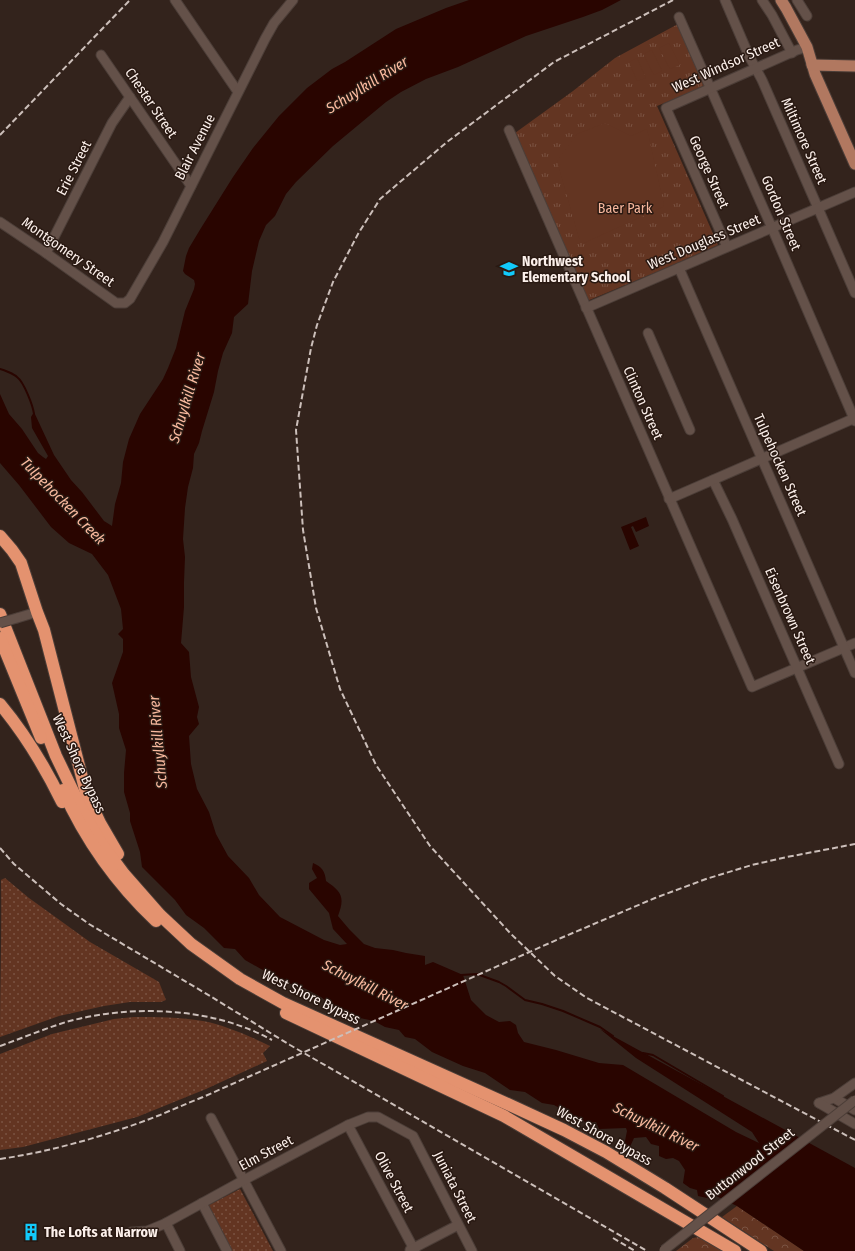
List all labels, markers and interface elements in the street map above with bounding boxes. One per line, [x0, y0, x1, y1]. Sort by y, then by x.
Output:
street label: West Windsor Street [670, 33, 783, 96]
water label: Schuylkill River [322, 52, 412, 118]
street label: Chester Street [121, 65, 181, 142]
street label: Miltimore Street [777, 95, 831, 187]
street label: Blair Avenue [171, 111, 219, 183]
street label: George Street [685, 133, 733, 211]
street label: Erie Street [53, 137, 95, 198]
street label: Gordon Street [758, 173, 805, 253]
park label: Baer Park [598, 200, 653, 217]
street label: West Douglass Street [645, 210, 763, 273]
street label: Montgomery Street [18, 214, 118, 291]
place label: Northwest Elementary School [522, 253, 631, 286]
school or university icon: Northwest Elementary School [499, 259, 519, 279]
water label: Schuylkill River [164, 350, 209, 446]
street label: Clinton Street [619, 364, 667, 443]
street label: Tulpehocken Street [750, 411, 810, 519]
water label: Tulpehocken Creek [17, 453, 110, 549]
street label: Eisenbrown Street [761, 565, 819, 667]
water label: Schuylkill River [145, 694, 171, 790]
street label: West Shore Bypass [49, 712, 109, 816]
water label: Schuylkill River [318, 955, 411, 1015]
street label: West Shore Bypass [259, 966, 363, 1028]
water label: Schuylkill River [609, 1098, 703, 1156]
street label: West Shore Bypass [553, 1103, 655, 1169]
street label: Buttonwood Street [702, 1124, 798, 1204]
street label: Elm Street [236, 1132, 296, 1174]
street label: Juniata Street [430, 1148, 480, 1226]
street label: Olive Street [371, 1149, 417, 1216]
building icon: The Lofts at Narrow [21, 1222, 41, 1242]
place label: The Lofts at Narrow [44, 1224, 158, 1241]

